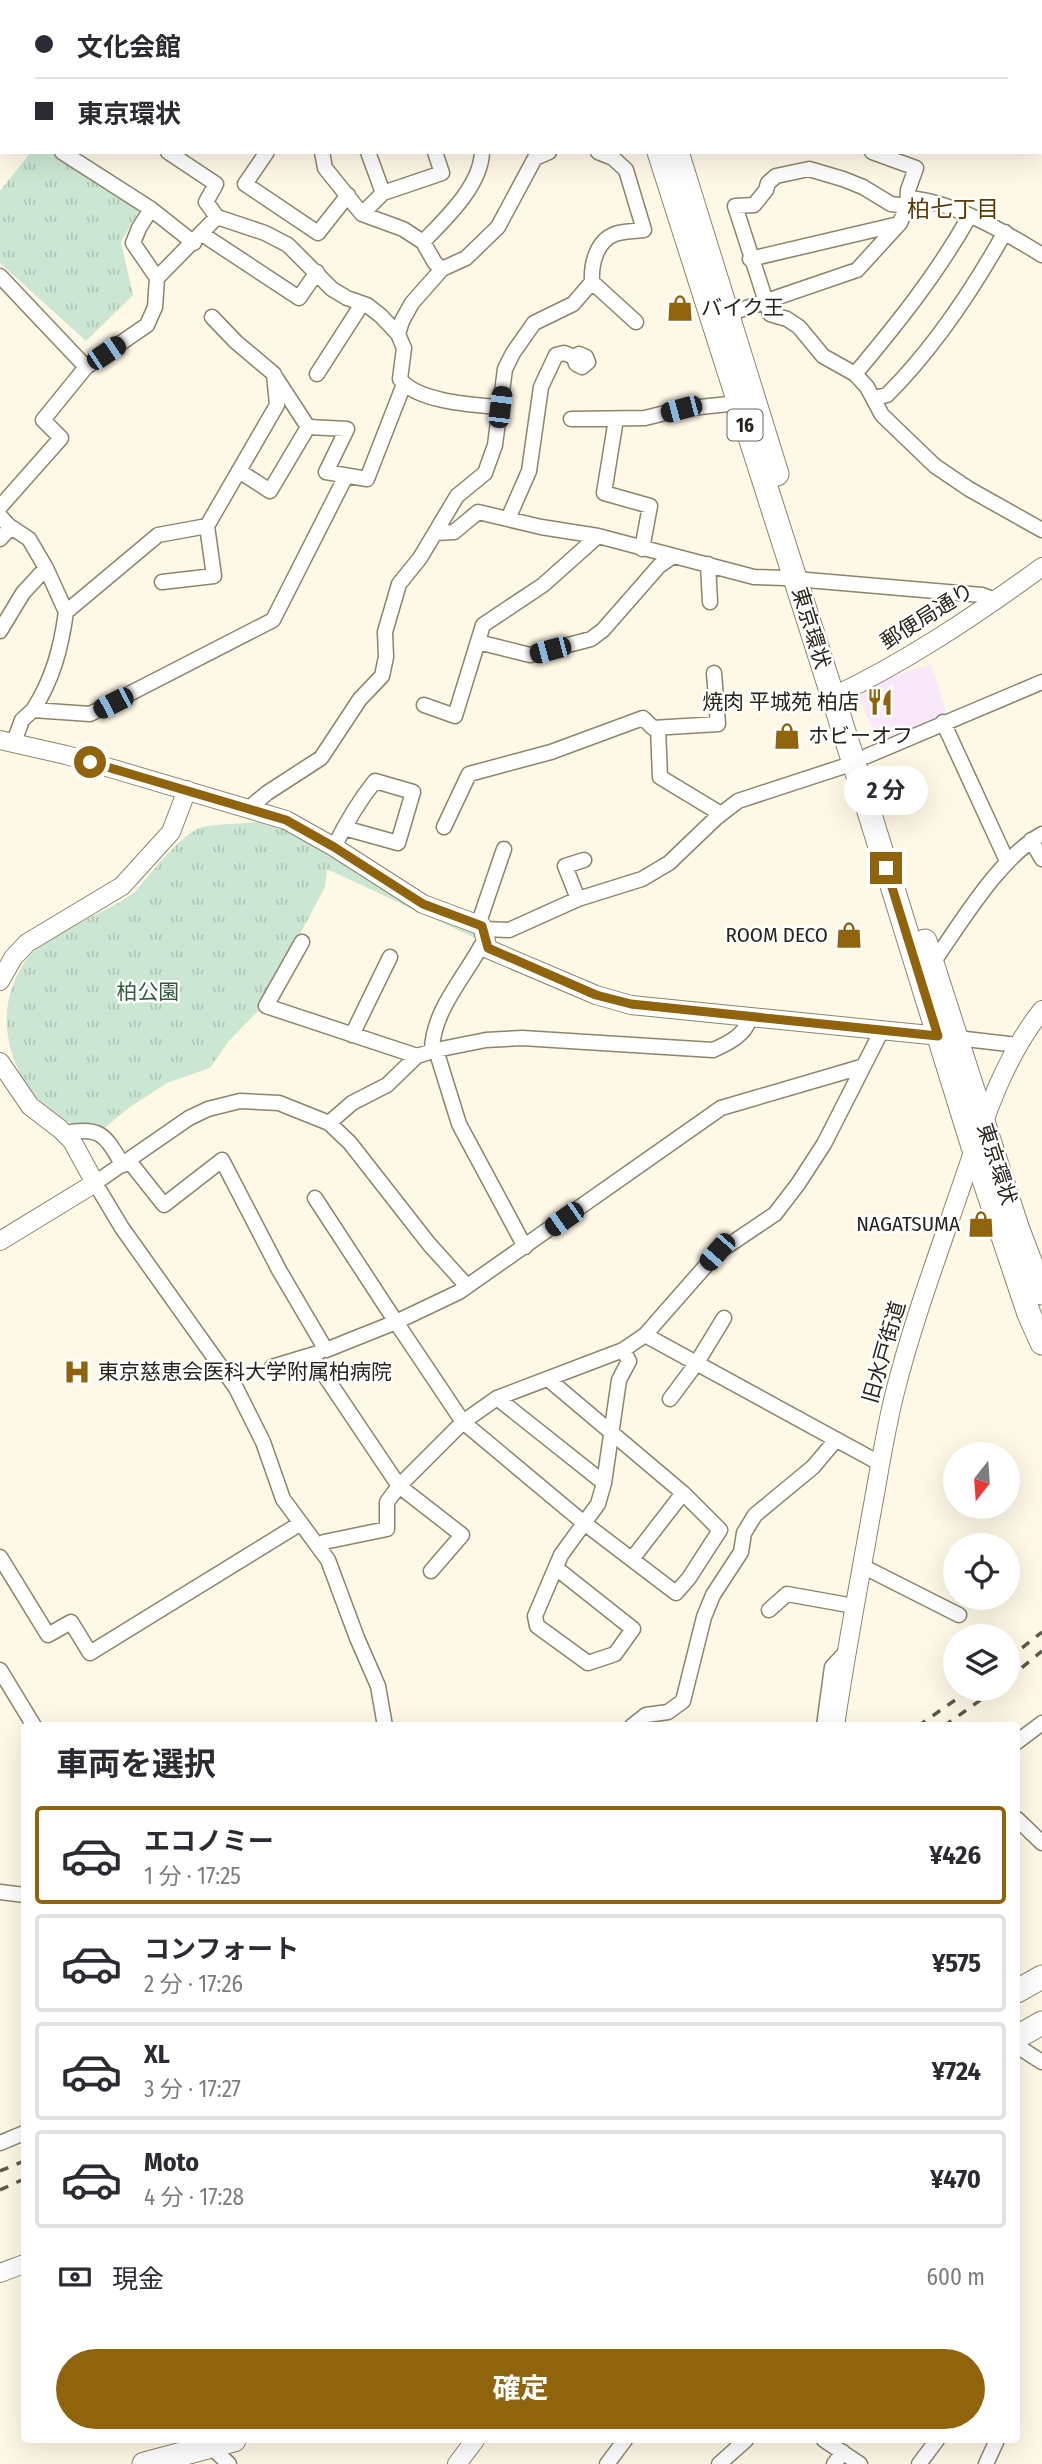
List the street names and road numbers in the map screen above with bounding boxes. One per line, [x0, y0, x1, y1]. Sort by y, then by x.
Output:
road number: 16 [728, 410, 762, 440]
street label: 郵便局通り [876, 577, 978, 655]
street label: 東京環状 [786, 584, 836, 672]
street label: 東京環状 [972, 1120, 1022, 1208]
street label: 旧水戸街道 [857, 1298, 911, 1406]

